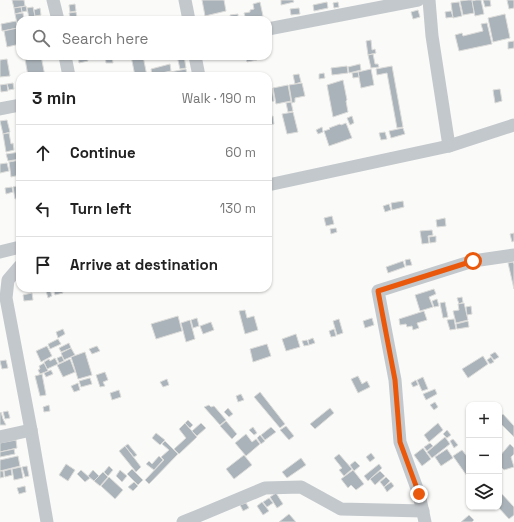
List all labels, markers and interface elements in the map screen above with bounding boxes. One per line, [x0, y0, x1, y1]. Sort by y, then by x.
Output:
search box [16, 16, 272, 60]
icon: search [30, 27, 52, 49]
text: Search here [62, 29, 148, 48]
text: 3 min [32, 87, 76, 109]
text: Walk · 190 m [182, 90, 256, 107]
icon: ahead [32, 142, 54, 164]
text: Continue [70, 143, 136, 162]
text: 60 m [225, 144, 256, 161]
icon: left [32, 198, 54, 220]
text: Turn left [70, 199, 132, 218]
text: 130 m [220, 200, 256, 217]
route start [464, 252, 482, 270]
icon: arrive [32, 254, 54, 276]
text: Arrive at destination [70, 255, 218, 274]
map controls [466, 402, 502, 510]
button: + [466, 402, 502, 438]
button: − [466, 438, 502, 474]
button: layers [466, 474, 502, 510]
route end [410, 485, 428, 503]

